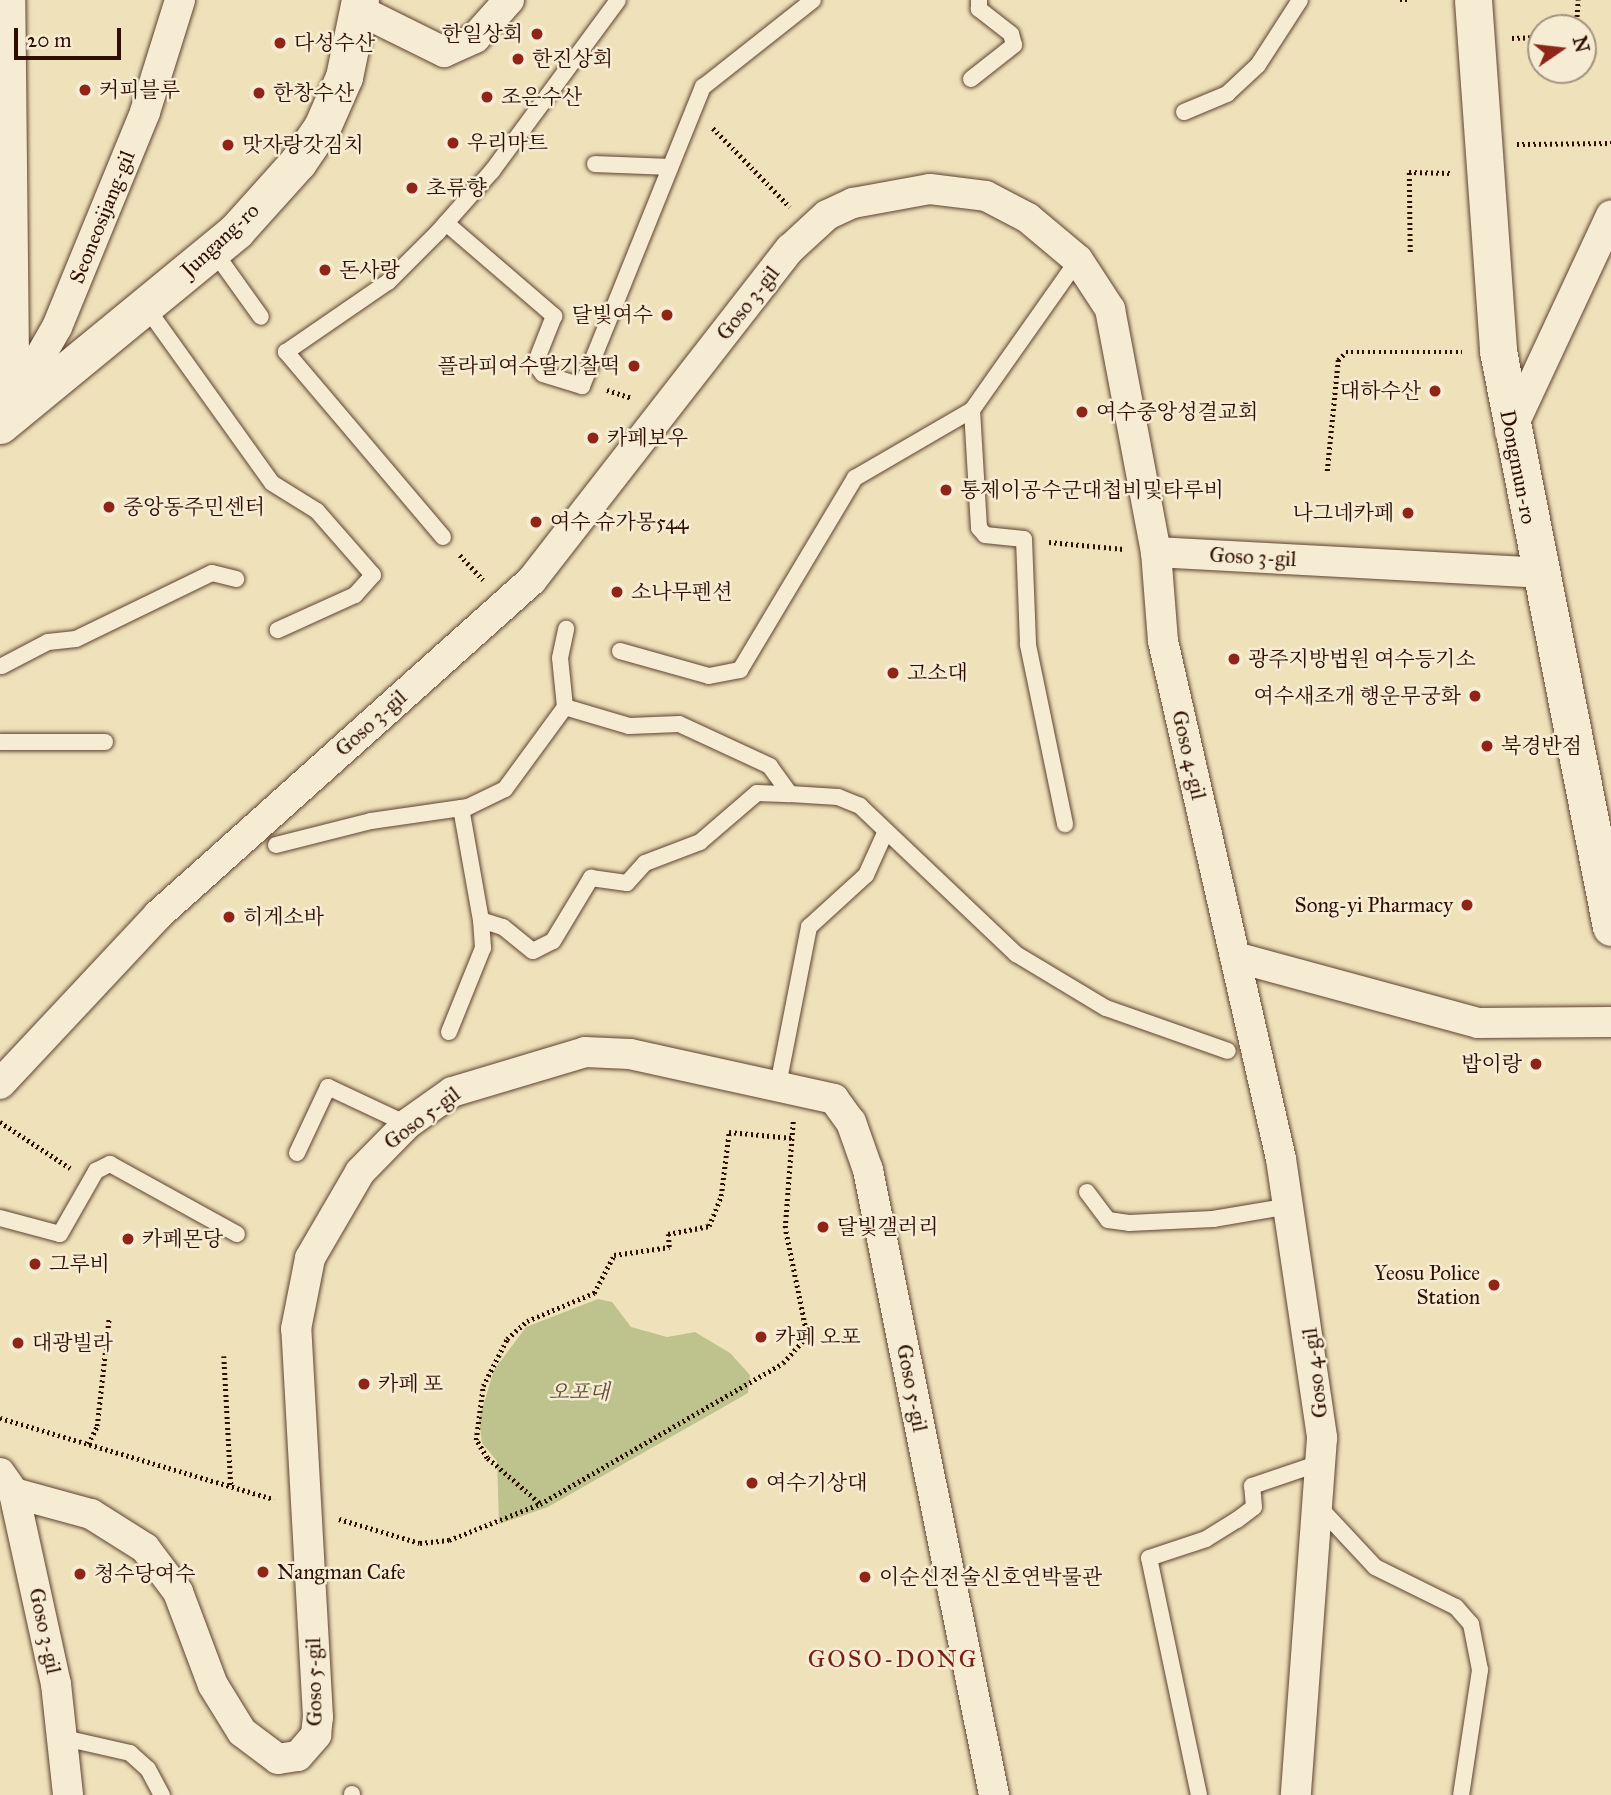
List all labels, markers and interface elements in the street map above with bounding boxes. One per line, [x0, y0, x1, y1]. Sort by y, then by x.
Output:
scale bar [18, 14, 124, 58]
north arrow [1527, 14, 1597, 84]
place label: 한일상회 [442, 21, 523, 47]
marker: 한일상회 [529, 26, 545, 42]
text: 20 m [27, 27, 72, 53]
place label: 다성수산 [294, 30, 375, 56]
text: N [1568, 34, 1594, 55]
marker: 다성수산 [272, 35, 288, 51]
place label: 한진상회 [532, 46, 613, 72]
marker: 한진상회 [510, 51, 526, 67]
place label: 커피블루 [99, 77, 180, 103]
place label: 한창수산 [273, 80, 354, 106]
marker: 커피블루 [77, 82, 93, 98]
place label: 조은수산 [501, 84, 582, 110]
marker: 한창수산 [251, 85, 267, 101]
marker: 조은수산 [479, 89, 495, 105]
place label: 우리마트 [467, 130, 548, 156]
place label: 맛자랑갓김치 [242, 132, 364, 158]
marker: 우리마트 [445, 135, 461, 151]
marker: 맛자랑갓김치 [220, 137, 236, 153]
street label: Seoneosijang-gil [64, 147, 140, 287]
place label: 초류향 [426, 175, 487, 201]
marker: 초류향 [404, 180, 420, 196]
street label: Jungang-ro [176, 198, 264, 282]
place label: 돈사랑 [339, 257, 400, 283]
street label: Goso 3-gil [711, 261, 785, 345]
marker: 돈사랑 [317, 262, 333, 278]
place label: 달빛여수 [572, 302, 653, 328]
marker: 달빛여수 [659, 307, 675, 323]
place label: 플라피여수딸기찰떡 [437, 353, 620, 379]
marker: 플라피여수딸기찰떡 [626, 358, 642, 374]
place label: 대하수산 [1340, 378, 1421, 404]
marker: 대하수산 [1427, 383, 1443, 399]
place label: 여수중앙성결교회 [1096, 399, 1258, 425]
marker: 여수중앙성결교회 [1074, 404, 1090, 420]
street label: Dongmun-ro [1495, 408, 1541, 526]
place label: 카페보우 [607, 425, 688, 451]
marker: 카페보우 [585, 430, 601, 446]
place label: 통제이공수군대첩비및타루비 [960, 477, 1224, 503]
marker: 통제이공수군대첩비및타루비 [938, 482, 954, 498]
place label: 중앙동주민센터 [123, 494, 265, 520]
marker: 중앙동주민센터 [101, 499, 117, 515]
place label: 나그네카페 [1293, 500, 1394, 526]
marker: 나그네카페 [1400, 505, 1416, 521]
place label: 여수 슈가몽544 [550, 509, 689, 535]
marker: 여수 슈가몽544 [528, 514, 544, 530]
street label: Goso 3-gil [1209, 542, 1297, 572]
place label: 소나무펜션 [631, 579, 732, 605]
marker: 소나무펜션 [609, 584, 625, 600]
place label: 광주지방법원 여수등기소 [1248, 646, 1476, 672]
marker: 광주지방법원 여수등기소 [1226, 651, 1242, 667]
place label: 고소대 [907, 660, 968, 686]
marker: 고소대 [885, 665, 901, 681]
place label: 여수새조개 행운무궁화 [1254, 683, 1461, 709]
street label: Goso 3-gil [330, 684, 412, 762]
marker: 여수새조개 행운무궁화 [1467, 688, 1483, 704]
street label: Goso 4-gil [1167, 708, 1211, 802]
place label: 북경반점 [1501, 733, 1582, 759]
marker: 북경반점 [1479, 738, 1495, 754]
place label: Song-yi Pharmacy [1295, 892, 1453, 918]
marker: Song-yi Pharmacy [1459, 897, 1475, 913]
place label: 히게소바 [243, 904, 324, 930]
marker: 히게소바 [221, 909, 237, 925]
place label: 밥이랑 [1461, 1051, 1522, 1077]
marker: 밥이랑 [1528, 1056, 1544, 1072]
street label: Goso 5-gil [379, 1081, 465, 1155]
place label: 달빛갤러리 [837, 1214, 938, 1240]
marker: 달빛갤러리 [815, 1219, 831, 1235]
place label: 카페몬당 [142, 1226, 223, 1252]
marker: 카페몬당 [120, 1231, 136, 1247]
place label: 그루비 [49, 1251, 110, 1277]
marker: 그루비 [27, 1256, 43, 1272]
place label: Yeosu Police Station [1374, 1260, 1480, 1310]
marker: Yeosu Police Station [1486, 1277, 1502, 1293]
place label: 카페 오포 [775, 1324, 861, 1350]
street label: Goso 4-gil [1297, 1327, 1333, 1419]
marker: 카페 오포 [753, 1329, 769, 1345]
place label: 대광빌라 [32, 1330, 113, 1356]
marker: 대광빌라 [10, 1335, 26, 1351]
street label: Goso 5-gil [891, 1342, 933, 1434]
place label: 카페 포 [378, 1371, 443, 1397]
marker: 카페 포 [356, 1376, 372, 1392]
park label: 오포대 [549, 1379, 609, 1405]
place label: 여수기상대 [766, 1470, 867, 1496]
marker: 여수기상대 [744, 1475, 760, 1491]
place label: Nangman Cafe [277, 1559, 406, 1585]
place label: 청수당여수 [94, 1561, 195, 1587]
marker: Nangman Cafe [255, 1564, 271, 1580]
place label: 이순신전술신호연박물관 [879, 1564, 1102, 1590]
marker: 청수당여수 [72, 1566, 88, 1582]
marker: 이순신전술신호연박물관 [857, 1569, 873, 1585]
street label: Goso 3-gil [24, 1586, 66, 1676]
street label: Goso 5-gil [301, 1637, 327, 1727]
district label: GOSO-DONG [809, 1646, 977, 1674]

